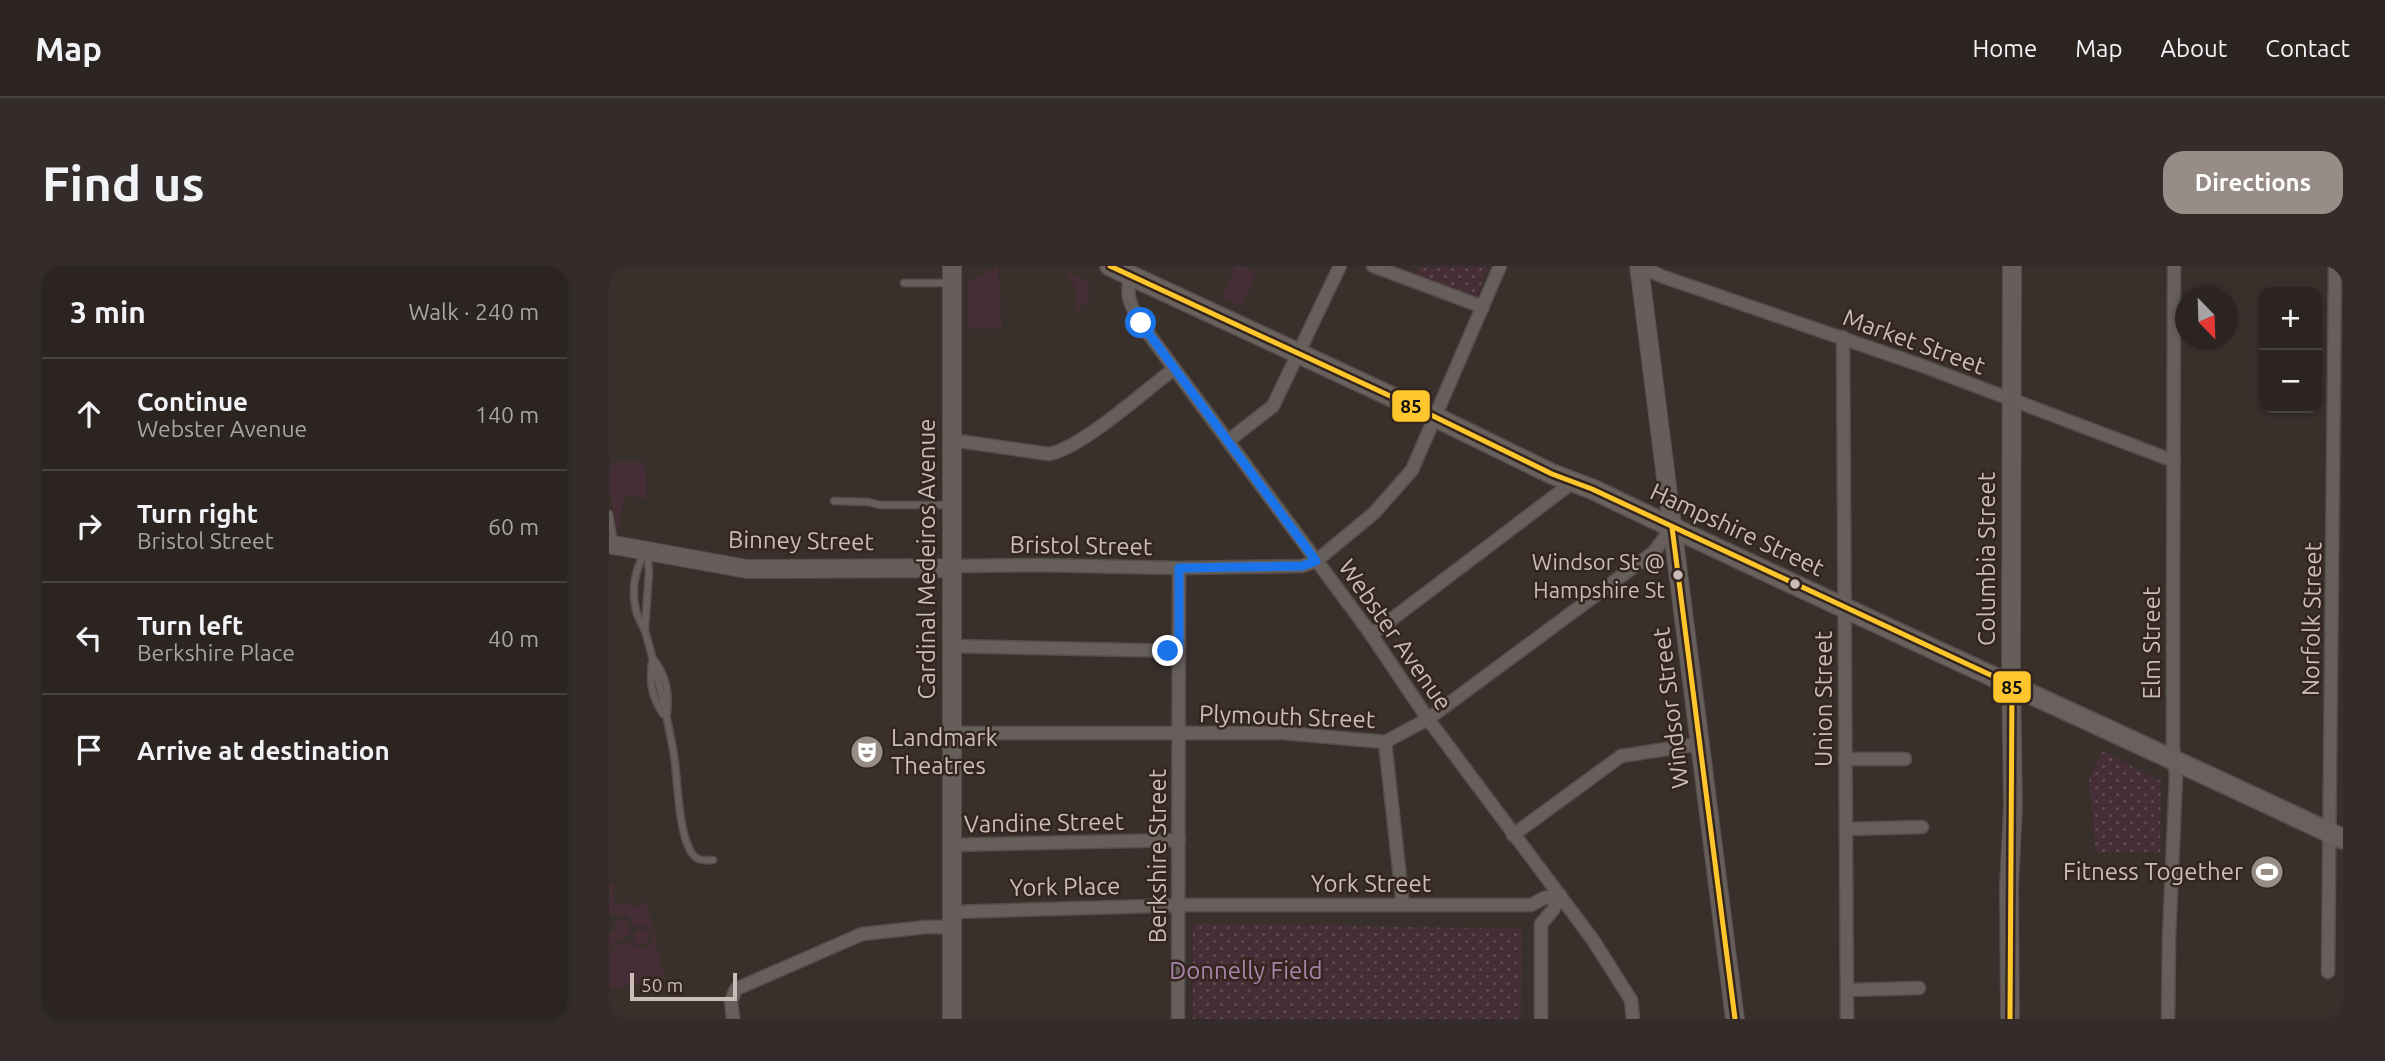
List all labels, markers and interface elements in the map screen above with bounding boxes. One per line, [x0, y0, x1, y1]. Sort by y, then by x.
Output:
text: Map [35, 30, 102, 67]
text: Home [1972, 35, 2037, 62]
text: Map [2075, 35, 2122, 62]
text: About [2160, 35, 2227, 62]
text: Contact [2265, 35, 2350, 62]
button: Directions [2163, 151, 2343, 214]
text: Find us [42, 155, 205, 210]
north arrow [2175, 287, 2238, 350]
map controls [2259, 287, 2322, 413]
button: + [2259, 287, 2322, 350]
text: 3 min [70, 295, 146, 329]
text: Walk · 240 m [408, 299, 539, 324]
street label: Market Street [1839, 303, 1989, 380]
route start [1125, 307, 1156, 338]
button: − [2259, 350, 2322, 413]
text: Continue [137, 387, 248, 416]
line badge: 85 [1391, 389, 1431, 423]
icon: ahead [70, 395, 108, 433]
text: 85 [1400, 395, 1422, 417]
text: 140 m [475, 402, 539, 427]
text: Webster Avenue [137, 416, 307, 441]
street label: Cardinal Medeiros Avenue [913, 419, 940, 699]
street label: Columbia Street [1973, 471, 2000, 646]
street label: Hampshire Street [1646, 477, 1829, 582]
text: Turn right [137, 499, 258, 528]
icon: right [70, 507, 108, 545]
text: 60 m [488, 514, 539, 539]
street label: Binney Street [728, 526, 875, 555]
text: Bristol Street [137, 528, 274, 553]
street label: Bristol Street [1009, 531, 1153, 560]
street label: Norfolk Street [2297, 541, 2326, 696]
place label: Windsor St @ Hampshire St [1532, 549, 1665, 602]
street label: Webster Avenue [1333, 554, 1457, 715]
marker: Windsor St @ Hampshire St [1671, 568, 1685, 582]
unlabelled marker [1788, 577, 1802, 591]
street label: Elm Street [2138, 586, 2165, 699]
text: Turn left [137, 611, 243, 640]
icon: left [70, 619, 108, 657]
street label: Windsor Street [1647, 625, 1694, 790]
text: 40 m [488, 626, 539, 651]
street label: Union Street [1810, 630, 1837, 767]
route end [1152, 635, 1183, 666]
text: Berkshire Place [137, 640, 295, 665]
line badge: 85 [1992, 670, 2032, 704]
text: 85 [2001, 676, 2023, 698]
street label: Plymouth Street [1198, 700, 1376, 733]
place label: Landmark Theatres [891, 724, 998, 779]
icon: arrive [70, 731, 108, 769]
theatre icon: Landmark Theatres [848, 733, 886, 771]
text: Arrive at destination [137, 736, 390, 765]
street label: Berkshire Street [1144, 768, 1171, 943]
street label: Vandine Street [964, 808, 1125, 837]
sports icon: Fitness Together [2248, 853, 2286, 891]
place label: Fitness Together [2063, 858, 2243, 885]
street label: York Street [1311, 870, 1432, 897]
street label: York Place [1009, 872, 1121, 901]
park label: Donnelly Field [1169, 957, 1323, 984]
scale bar [630, 970, 737, 1002]
text: 50 m [641, 974, 683, 996]

